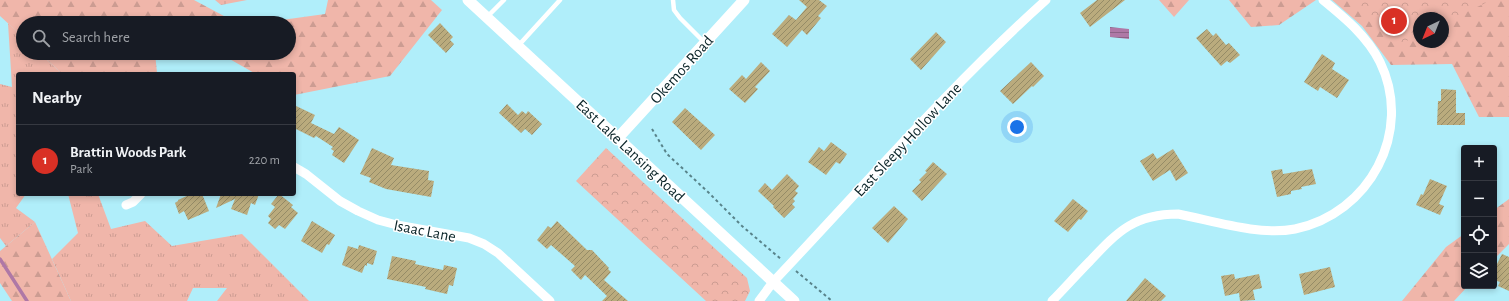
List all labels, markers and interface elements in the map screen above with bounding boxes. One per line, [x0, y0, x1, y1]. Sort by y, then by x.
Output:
pin: 1 [1381, 6, 1407, 36]
north arrow [1413, 12, 1449, 48]
search box [16, 16, 296, 60]
icon: search [30, 27, 52, 49]
text: Search here [62, 30, 130, 45]
street label: Okemos Road [647, 33, 716, 107]
street label: East Sleepy Hollow Lane [851, 80, 965, 200]
text: Nearby [32, 89, 82, 106]
street label: East Lake Lansing Road [573, 96, 688, 205]
your location [1007, 117, 1027, 137]
text: Brattin Woods Park [70, 145, 186, 160]
map controls [1461, 145, 1497, 289]
button: + [1461, 145, 1497, 181]
text: 1 [43, 154, 47, 167]
text: 220 m [249, 154, 280, 167]
text: Park [70, 163, 92, 176]
button: − [1461, 181, 1497, 217]
street label: Isaac Lane [392, 217, 457, 245]
button: locate [1461, 217, 1497, 253]
button: layers [1461, 253, 1497, 289]

